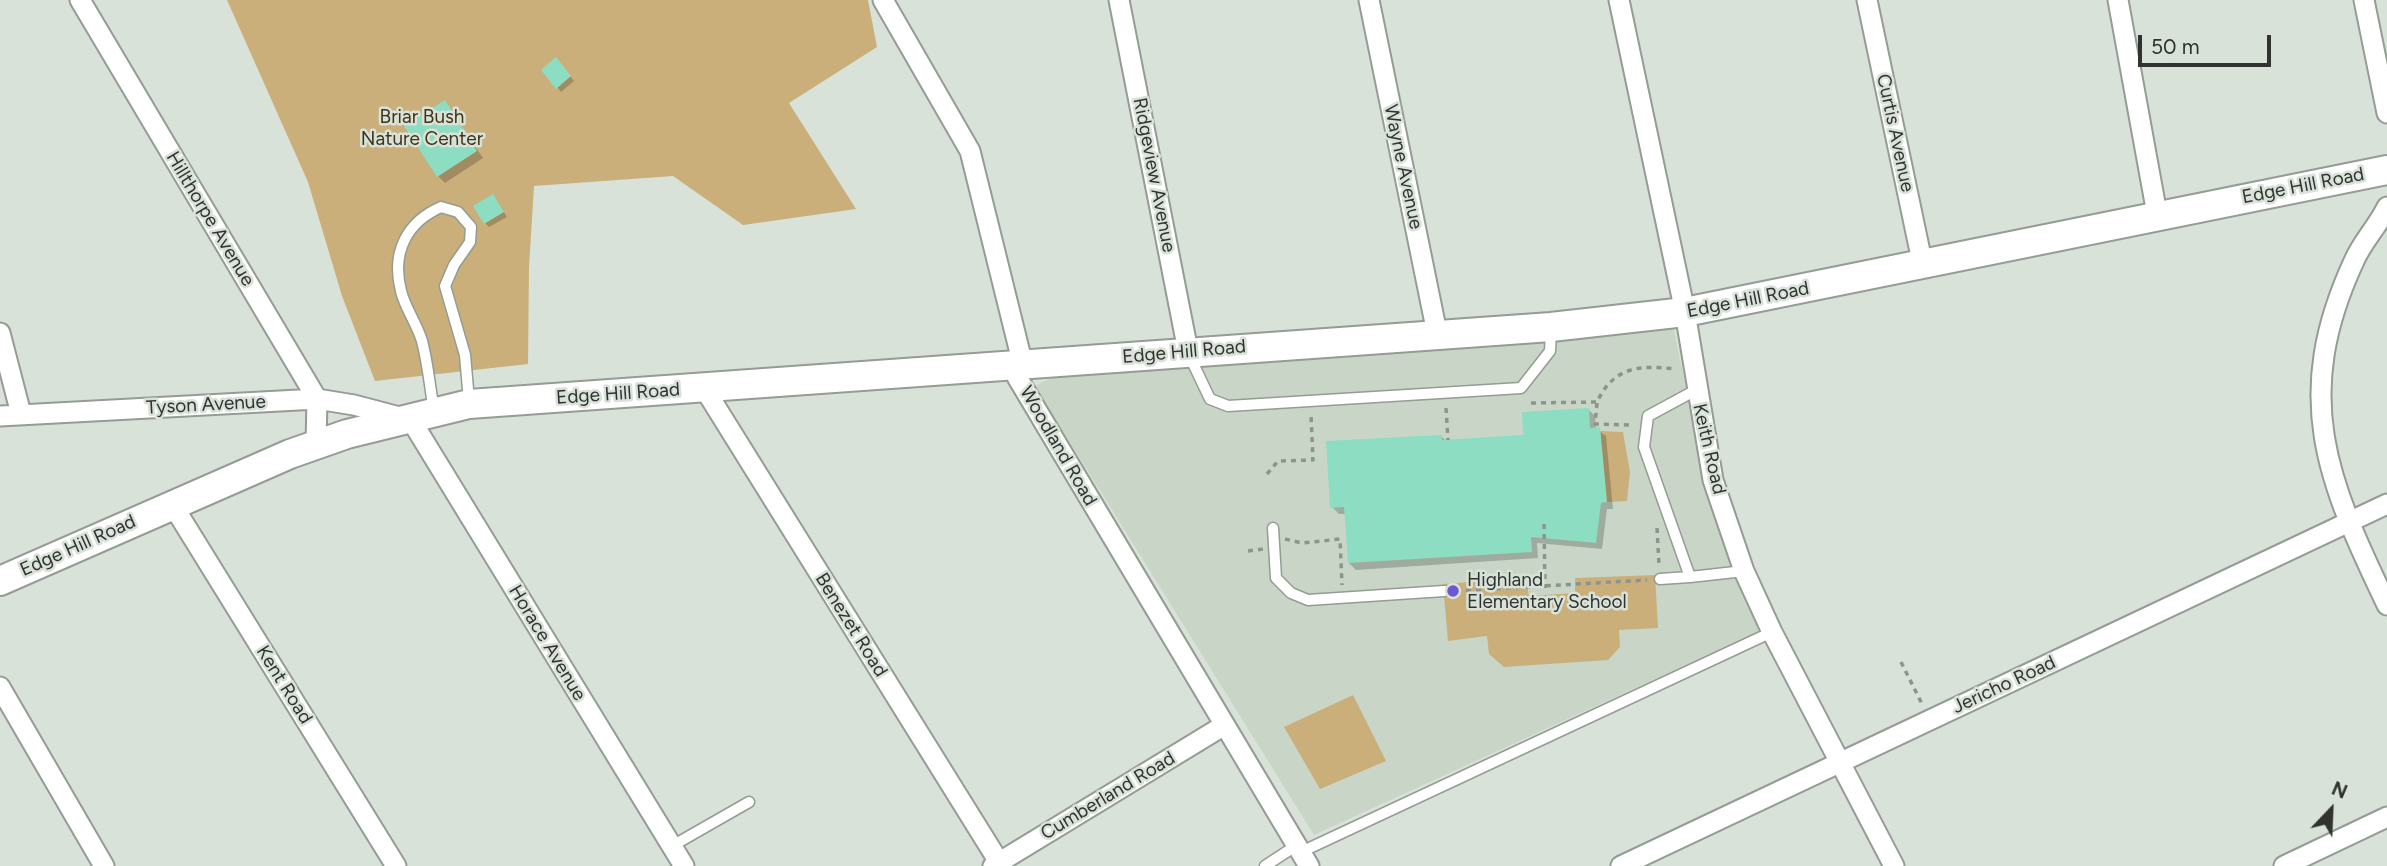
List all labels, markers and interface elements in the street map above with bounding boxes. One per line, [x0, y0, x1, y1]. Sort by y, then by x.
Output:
scale bar [2142, 21, 2275, 65]
text: 50 m [2151, 34, 2200, 59]
street label: Curtis Avenue [1871, 72, 1919, 194]
street label: Ridgeview Avenue [1128, 96, 1180, 254]
street label: Wayne Avenue [1379, 103, 1427, 231]
park label: Briar Bush Nature Center [361, 106, 483, 150]
street label: Hillthorpe Avenue [161, 148, 259, 290]
street label: Edge Hill Road [2240, 163, 2366, 209]
street label: Edge Hill Road [1685, 277, 1811, 323]
street label: Edge Hill Road [1121, 335, 1247, 369]
street label: Edge Hill Road [555, 378, 681, 410]
street label: Woodland Road [1014, 382, 1102, 510]
street label: Tyson Avenue [146, 390, 266, 420]
street label: Keith Road [1687, 401, 1731, 497]
street label: Edge Hill Road [17, 510, 139, 582]
street label: Benezet Road [810, 569, 892, 681]
place label: Highland Elementary School [1467, 569, 1627, 613]
street label: Horace Avenue [503, 581, 591, 705]
marker: Highland Elementary School [1445, 583, 1461, 599]
street label: Kent Road [251, 642, 317, 728]
street label: Jericho Road [1949, 651, 2059, 719]
street label: Cumberland Road [1037, 747, 1179, 845]
north arrow [2296, 775, 2366, 845]
text: N [2328, 777, 2351, 804]

